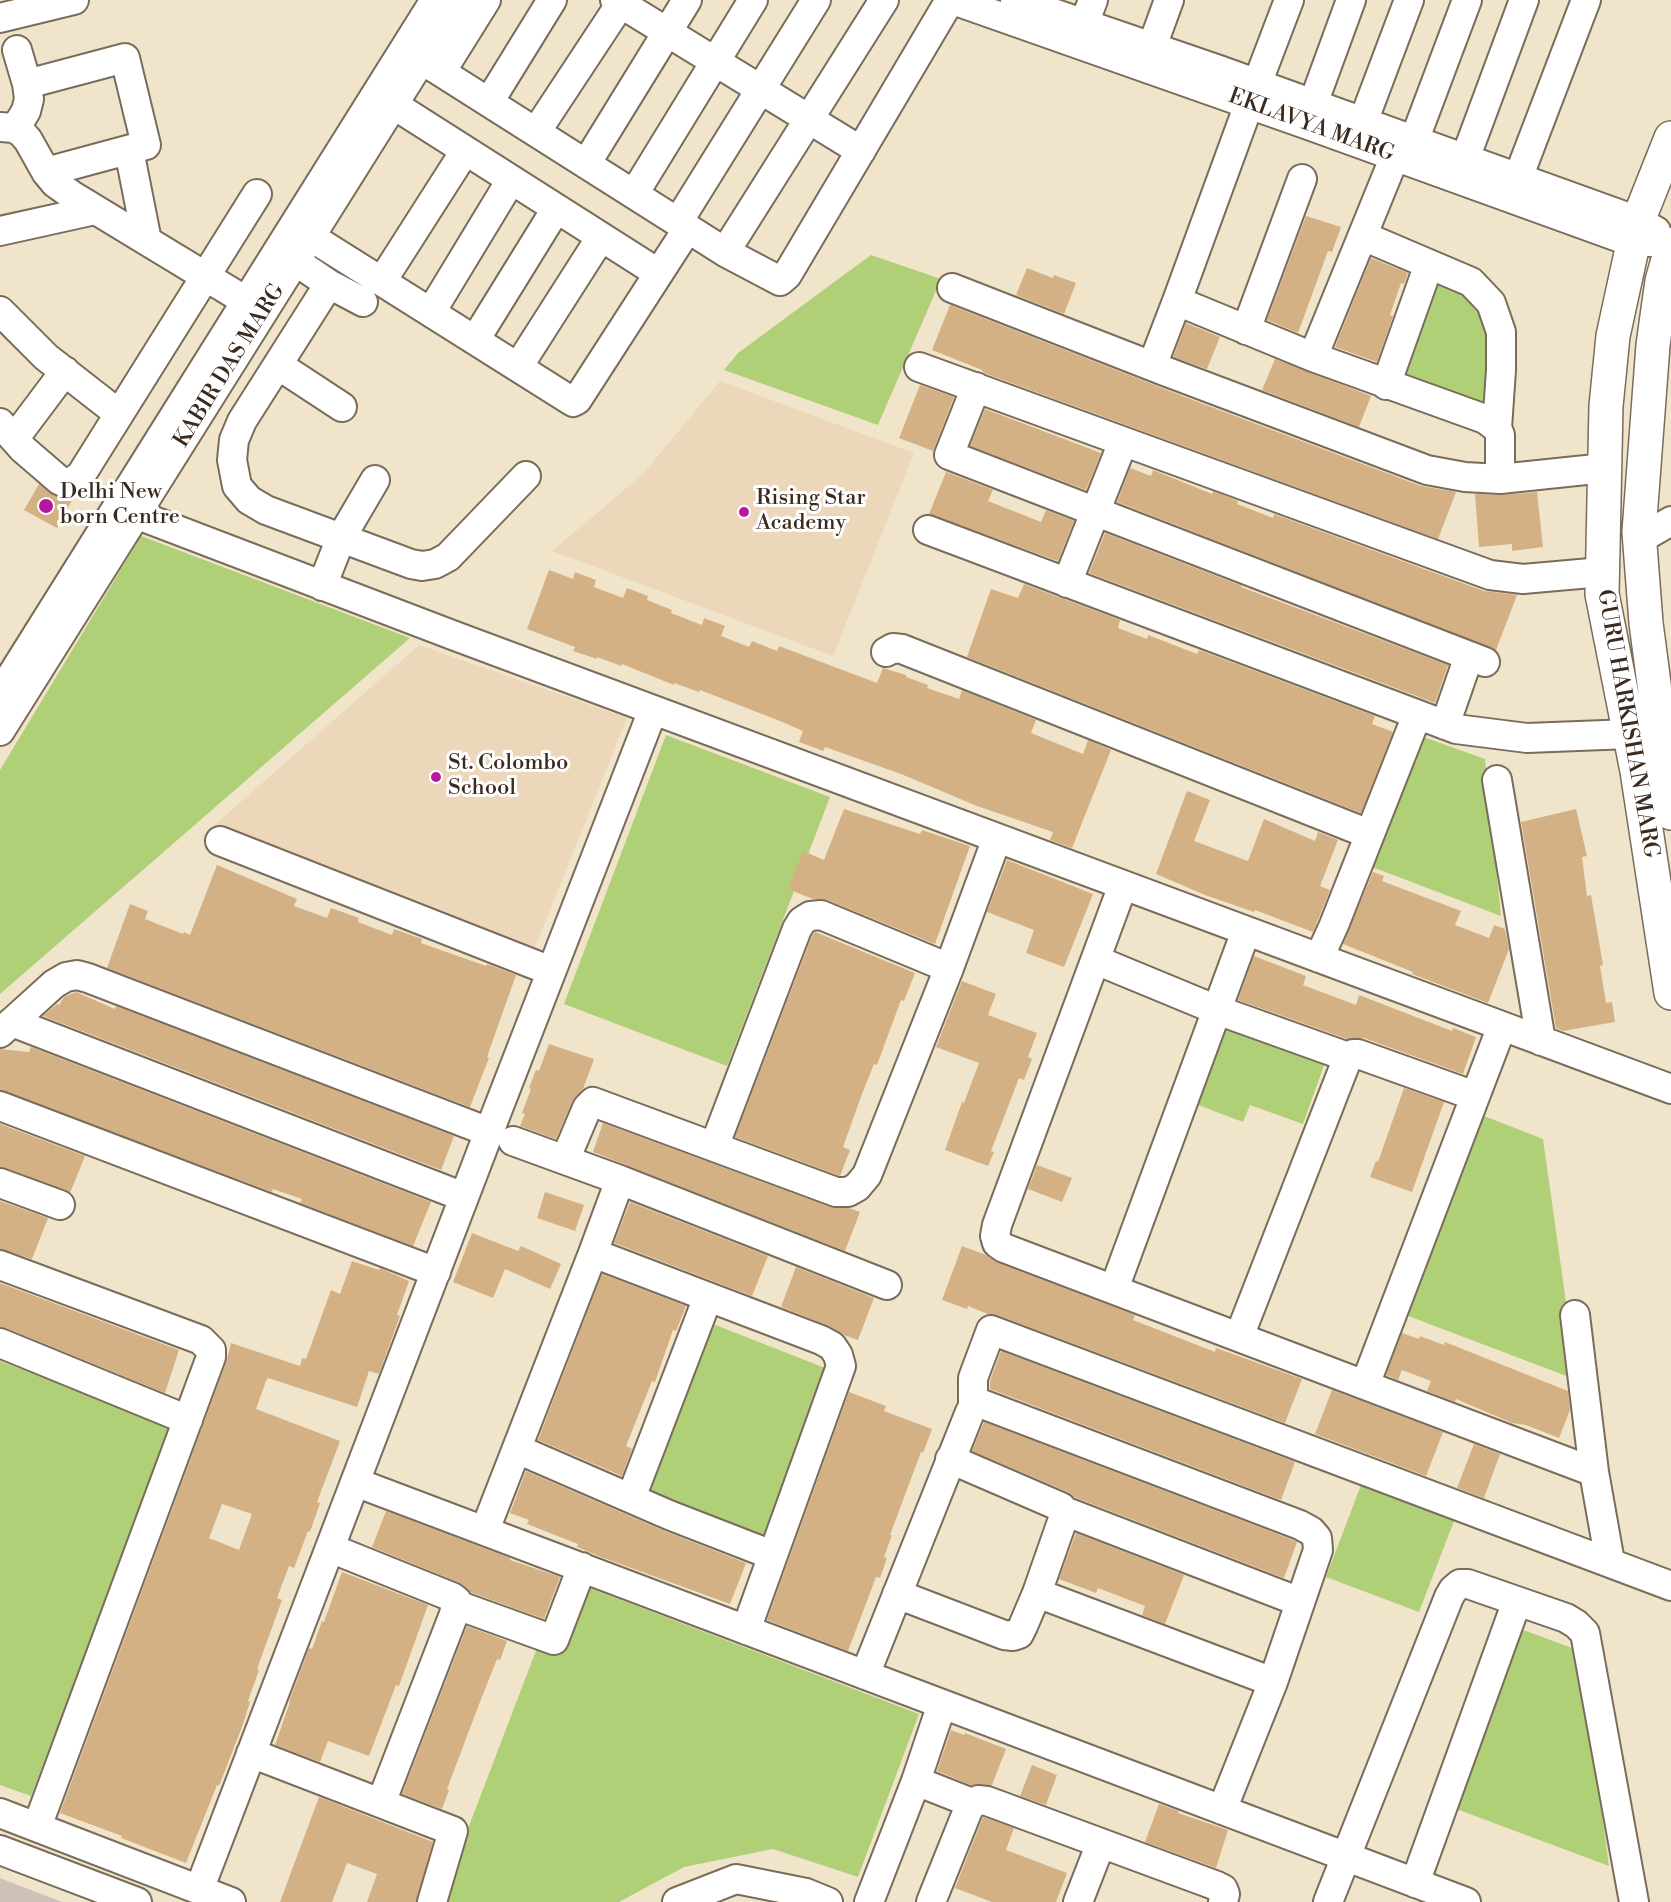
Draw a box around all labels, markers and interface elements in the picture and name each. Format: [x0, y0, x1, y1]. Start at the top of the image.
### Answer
street label: EKLAVYA MARG [1224, 84, 1398, 168]
street label: KABIR DAS MARG [169, 279, 291, 453]
place label: Delhi New born Centre [60, 480, 180, 532]
place label: Rising Star Academy [756, 486, 866, 538]
marker: Delhi New born Centre [37, 497, 55, 515]
marker: Rising Star Academy [737, 505, 751, 519]
street label: GURU HARKISHAN MARG [1590, 588, 1664, 860]
place label: St. Colombo School [448, 751, 568, 802]
marker: St. Colombo School [429, 770, 443, 784]

